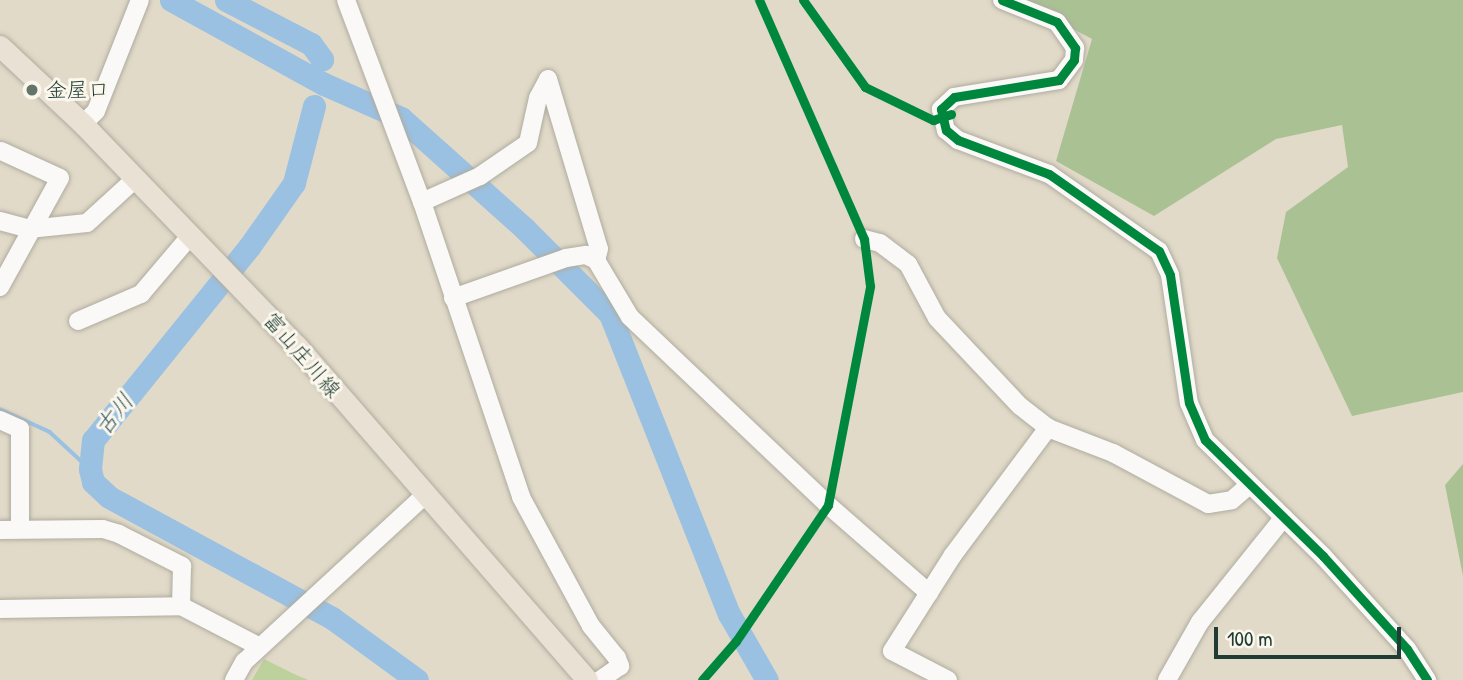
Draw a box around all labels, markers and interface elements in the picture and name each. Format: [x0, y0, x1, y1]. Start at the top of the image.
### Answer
place label: 金屋口 [46, 77, 109, 103]
marker: 金屋口 [24, 82, 40, 98]
street label: 富山庄川線 [258, 307, 346, 403]
water label: 古川 [89, 387, 139, 441]
scale bar [1218, 614, 1405, 658]
text: 100 m [1227, 624, 1273, 653]

